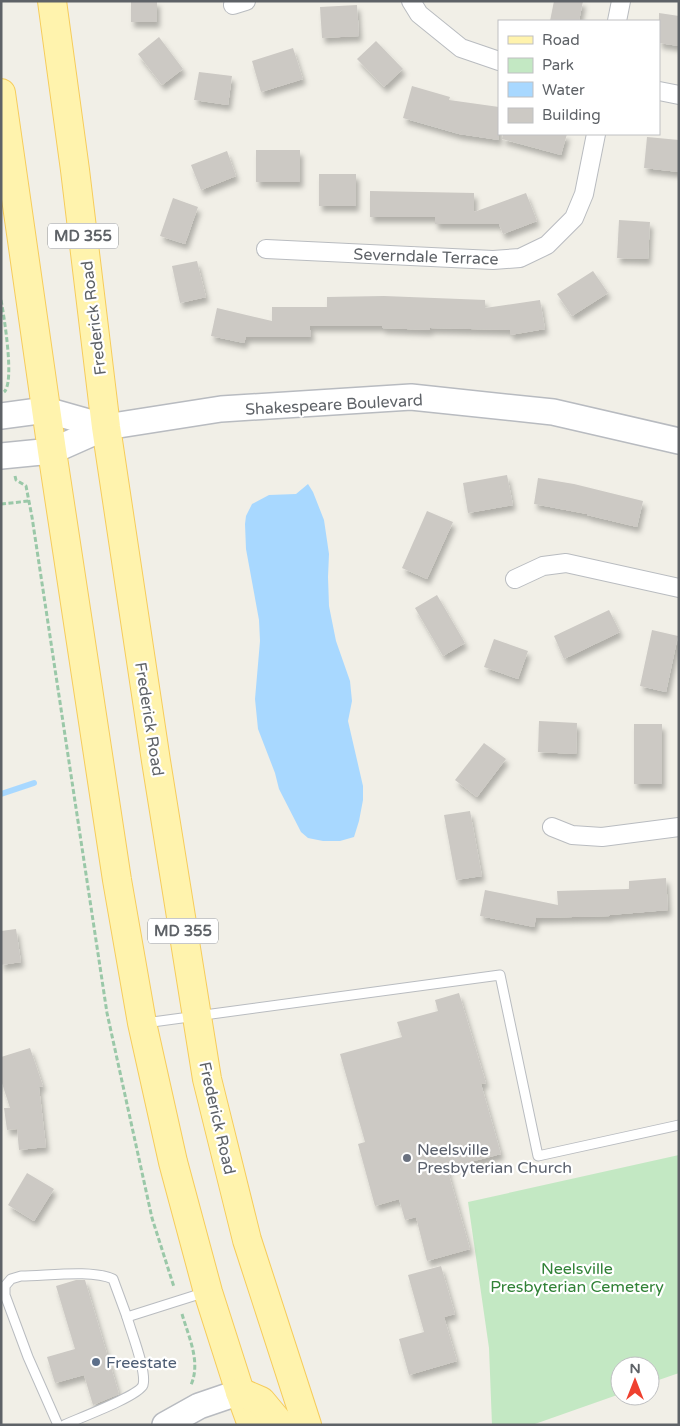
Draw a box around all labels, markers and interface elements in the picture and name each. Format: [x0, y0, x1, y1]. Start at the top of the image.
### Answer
legend [498, 20, 660, 135]
text: Road [542, 31, 580, 49]
text: Park [542, 56, 574, 74]
text: Water [542, 81, 585, 99]
text: Building [542, 106, 601, 124]
road number: MD 355 [48, 224, 118, 248]
street label: Severndale Terrace [353, 244, 499, 270]
street label: Frederick Road [77, 260, 111, 376]
street label: Shakespeare Boulevard [245, 390, 423, 420]
street label: Frederick Road [130, 661, 168, 778]
road number: MD 355 [148, 918, 218, 944]
street label: Frederick Road [194, 1060, 240, 1177]
place label: Neelsville Presbyterian Church [417, 1140, 572, 1178]
marker: Neelsville Presbyterian Church [401, 1152, 413, 1164]
park label: Neelsville Presbyterian Cemetery [490, 1259, 664, 1297]
place label: Freestate [106, 1353, 177, 1373]
marker: Freestate [90, 1356, 102, 1368]
north arrow [610, 1356, 660, 1406]
text: N [629, 1360, 641, 1377]

